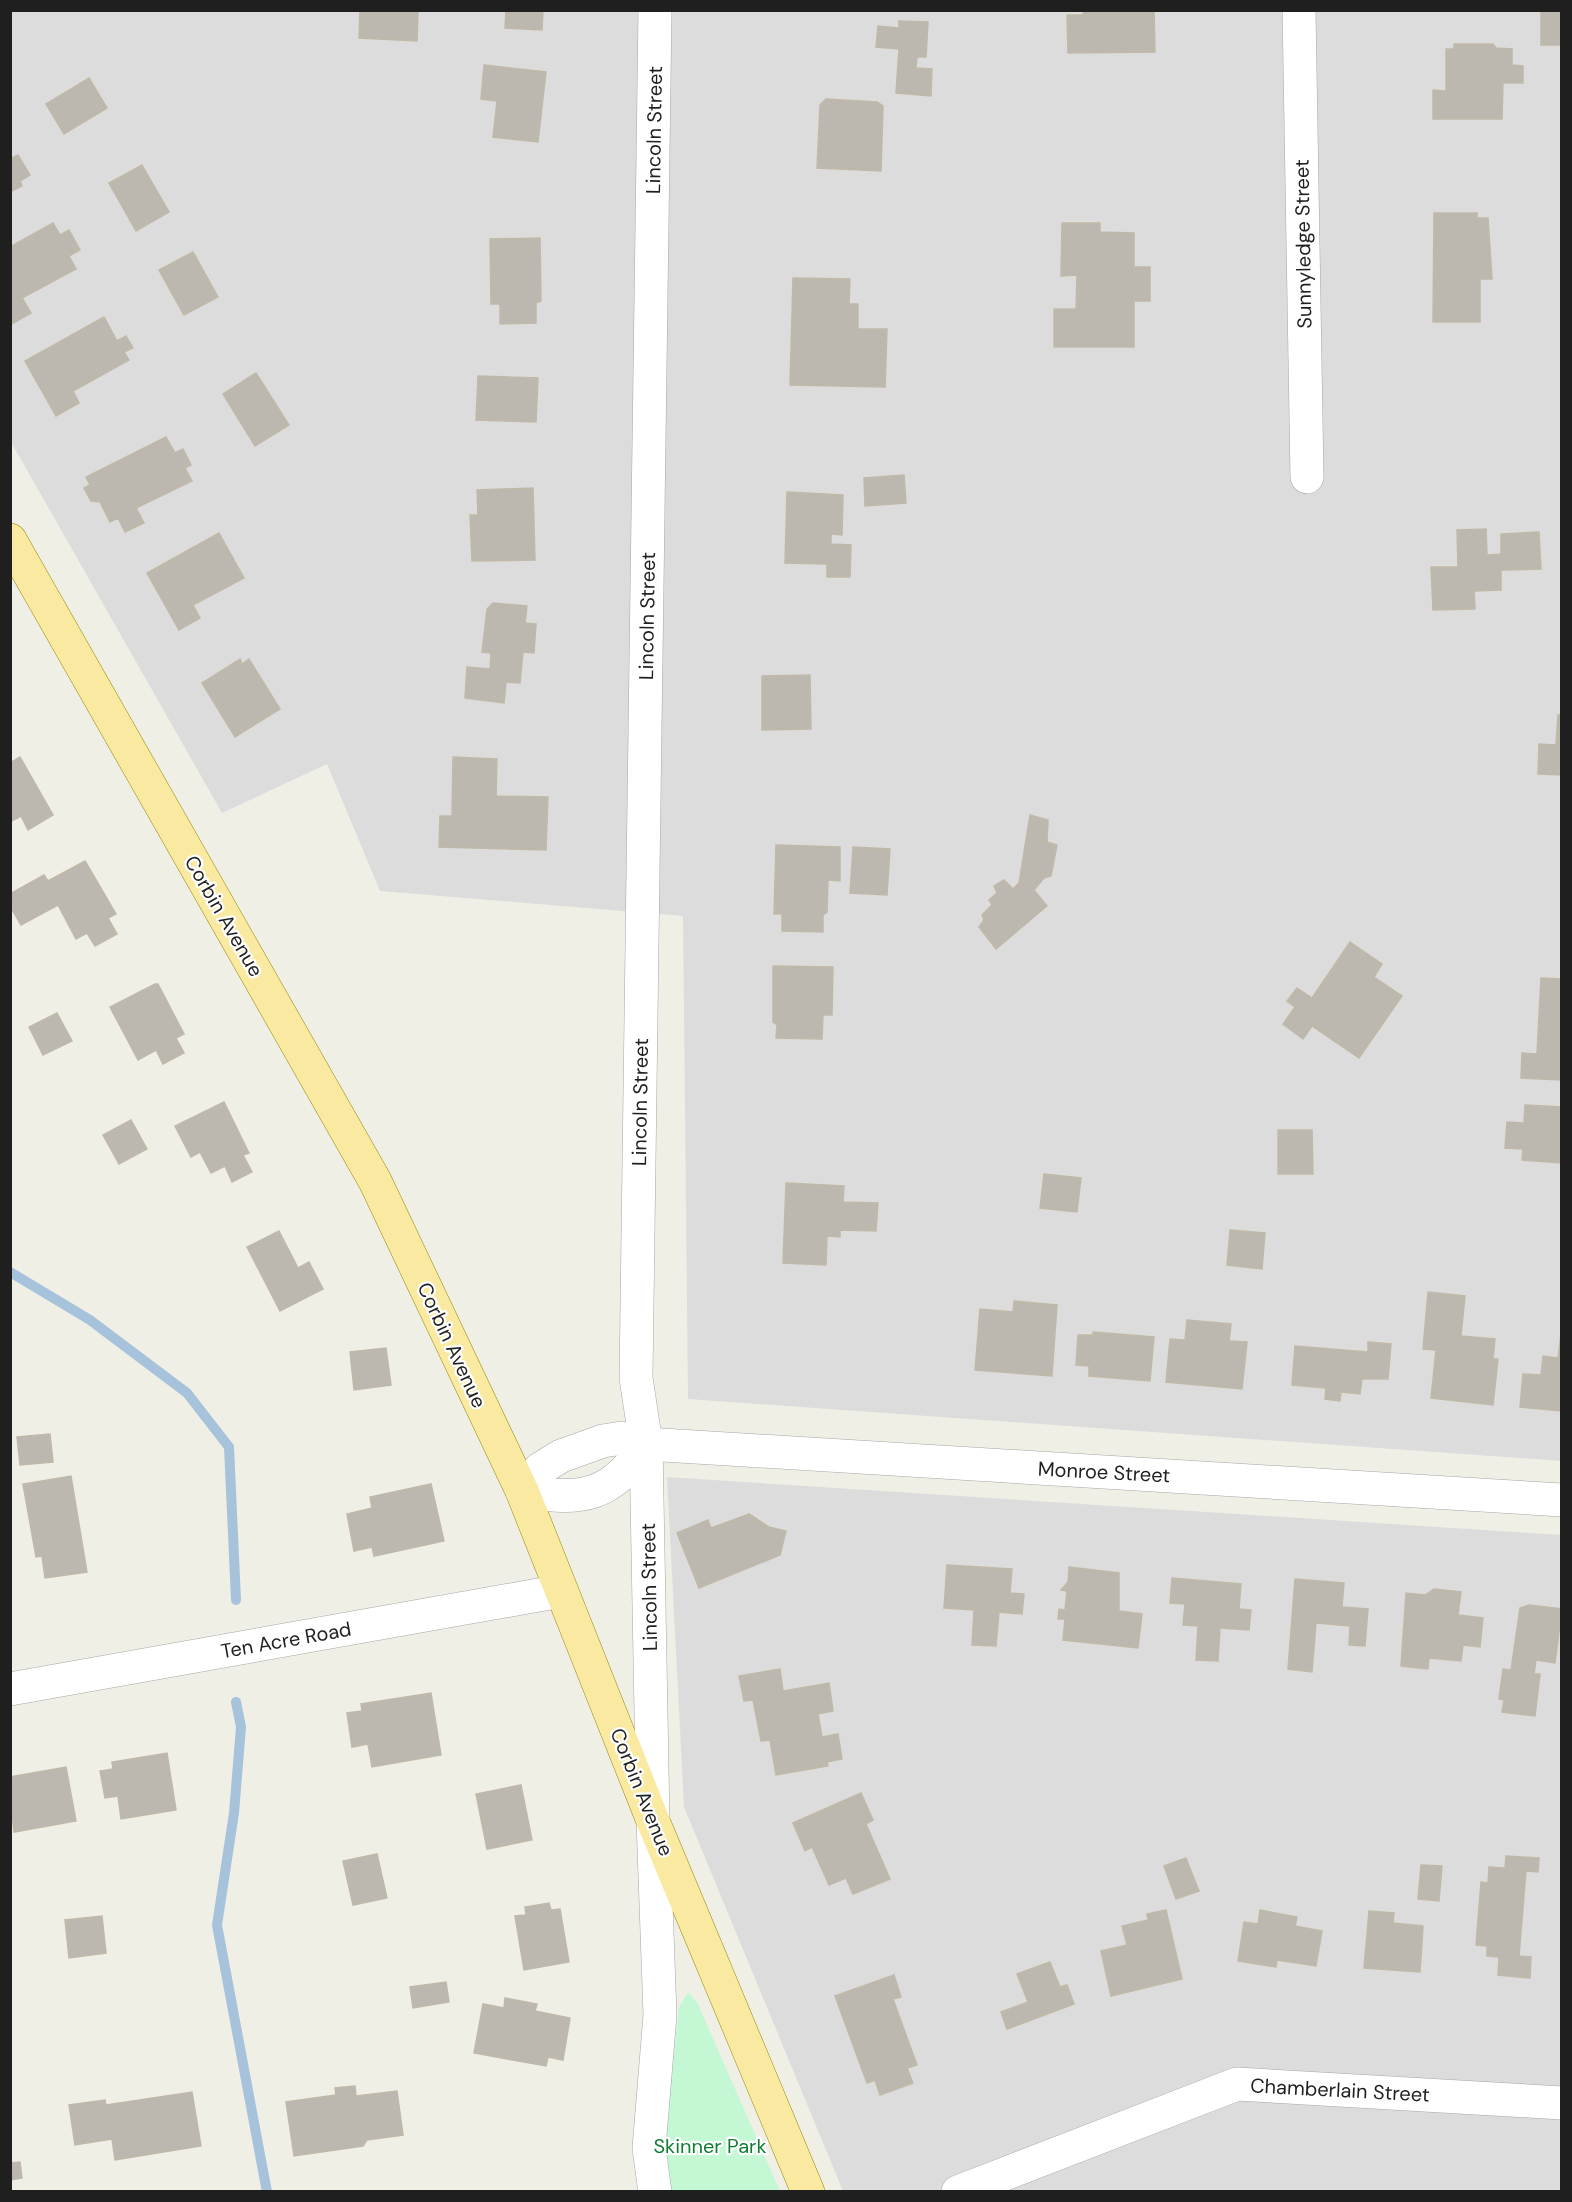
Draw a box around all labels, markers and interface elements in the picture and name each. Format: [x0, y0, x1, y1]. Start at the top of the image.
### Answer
street label: Lincoln Street [640, 66, 668, 194]
street label: Sunnyledge Street [1289, 159, 1317, 329]
street label: Lincoln Street [633, 552, 661, 680]
street label: Corbin Avenue [179, 851, 269, 981]
street label: Lincoln Street [626, 1038, 654, 1166]
street label: Corbin Avenue [412, 1278, 492, 1412]
street label: Monroe Street [1037, 1456, 1171, 1488]
street label: Lincoln Street [635, 1523, 663, 1651]
street label: Ten Acre Road [219, 1616, 353, 1664]
street label: Corbin Avenue [605, 1724, 679, 1860]
street label: Chamberlain Street [1250, 2072, 1430, 2108]
park label: Skinner Park [653, 2133, 767, 2159]

